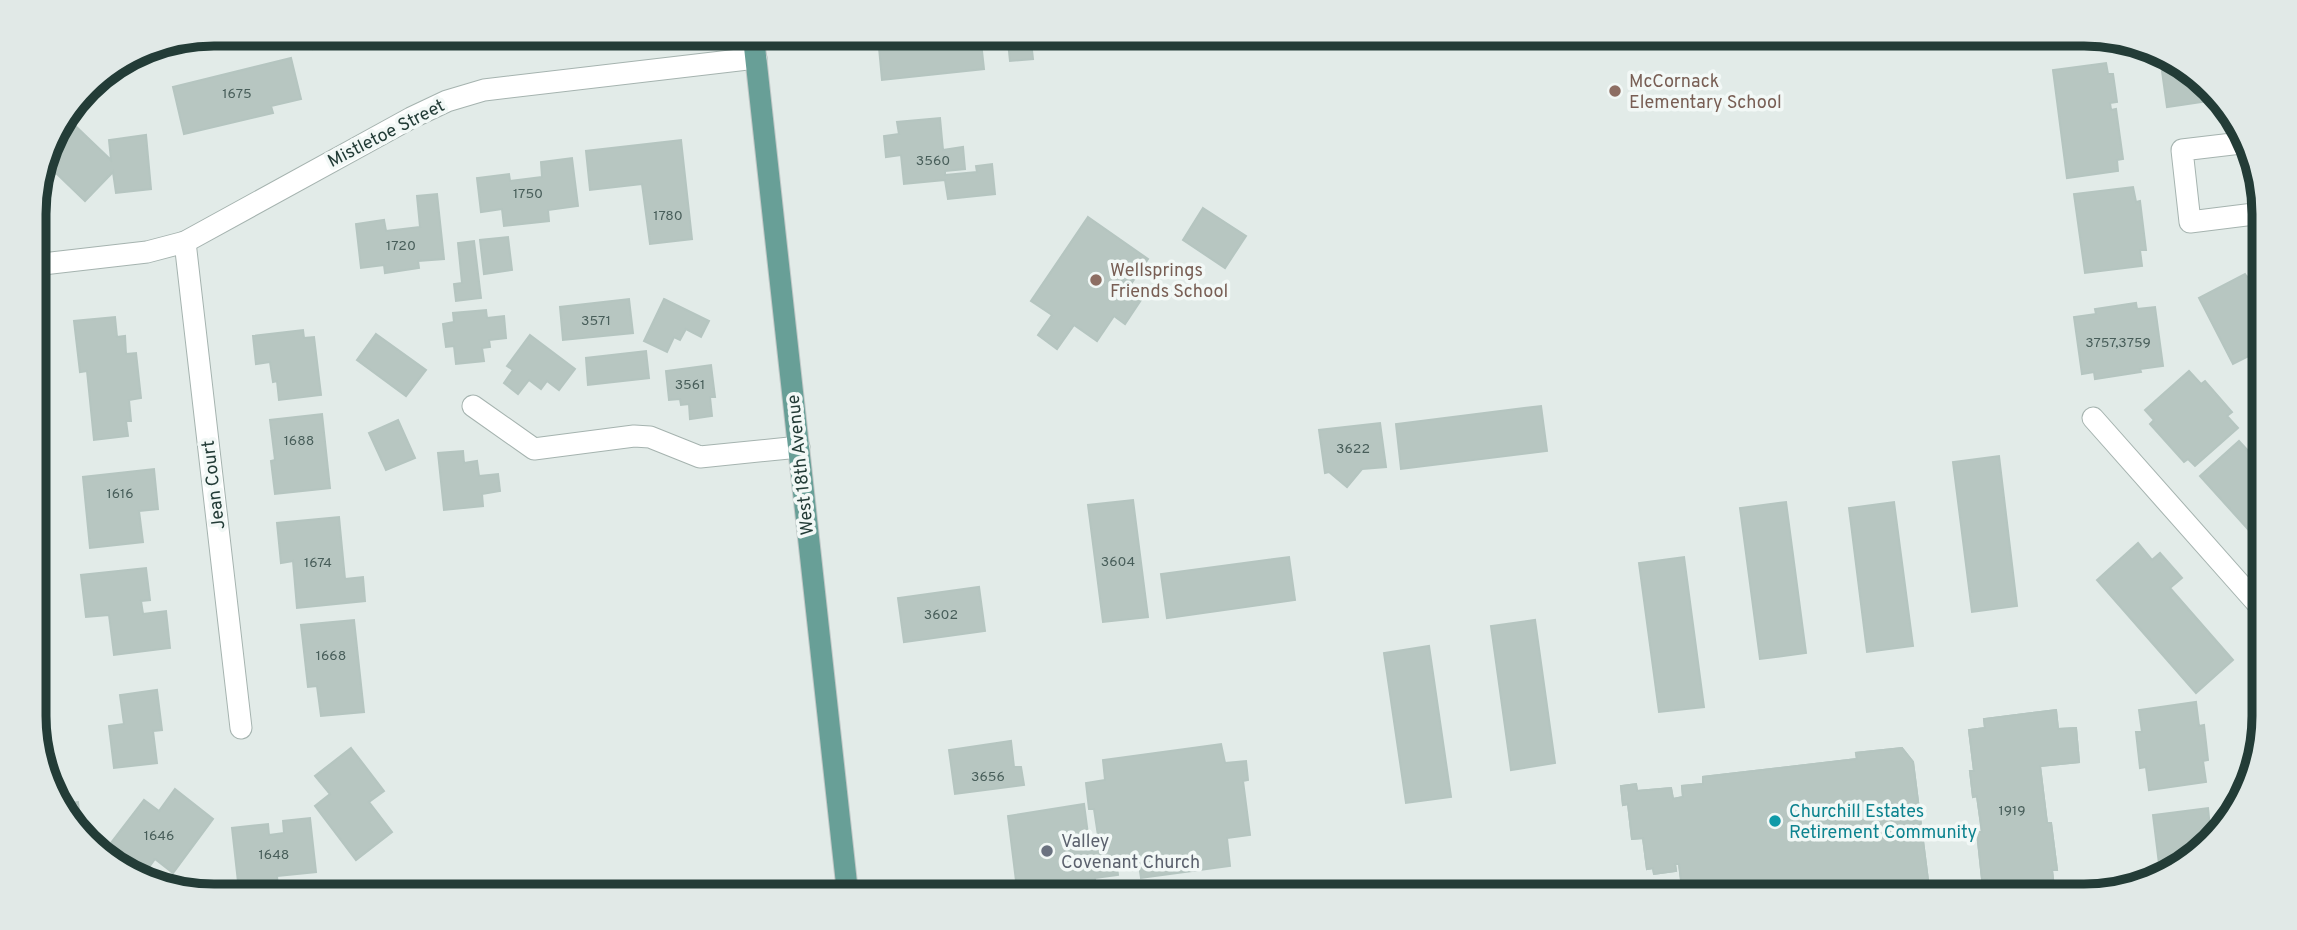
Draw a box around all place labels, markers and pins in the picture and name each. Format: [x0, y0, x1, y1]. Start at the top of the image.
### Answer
place label: McCornack Elementary School [1629, 71, 1782, 115]
marker: McCornack Elementary School [1607, 83, 1623, 99]
place label: Wellsprings Friends School [1110, 260, 1228, 304]
marker: Wellsprings Friends School [1088, 272, 1104, 288]
place label: Churchill Estates Retirement Community [1789, 801, 1977, 845]
marker: Churchill Estates Retirement Community [1767, 813, 1783, 829]
place label: Valley Covenant Church [1061, 831, 1200, 875]
marker: Valley Covenant Church [1039, 843, 1055, 859]

